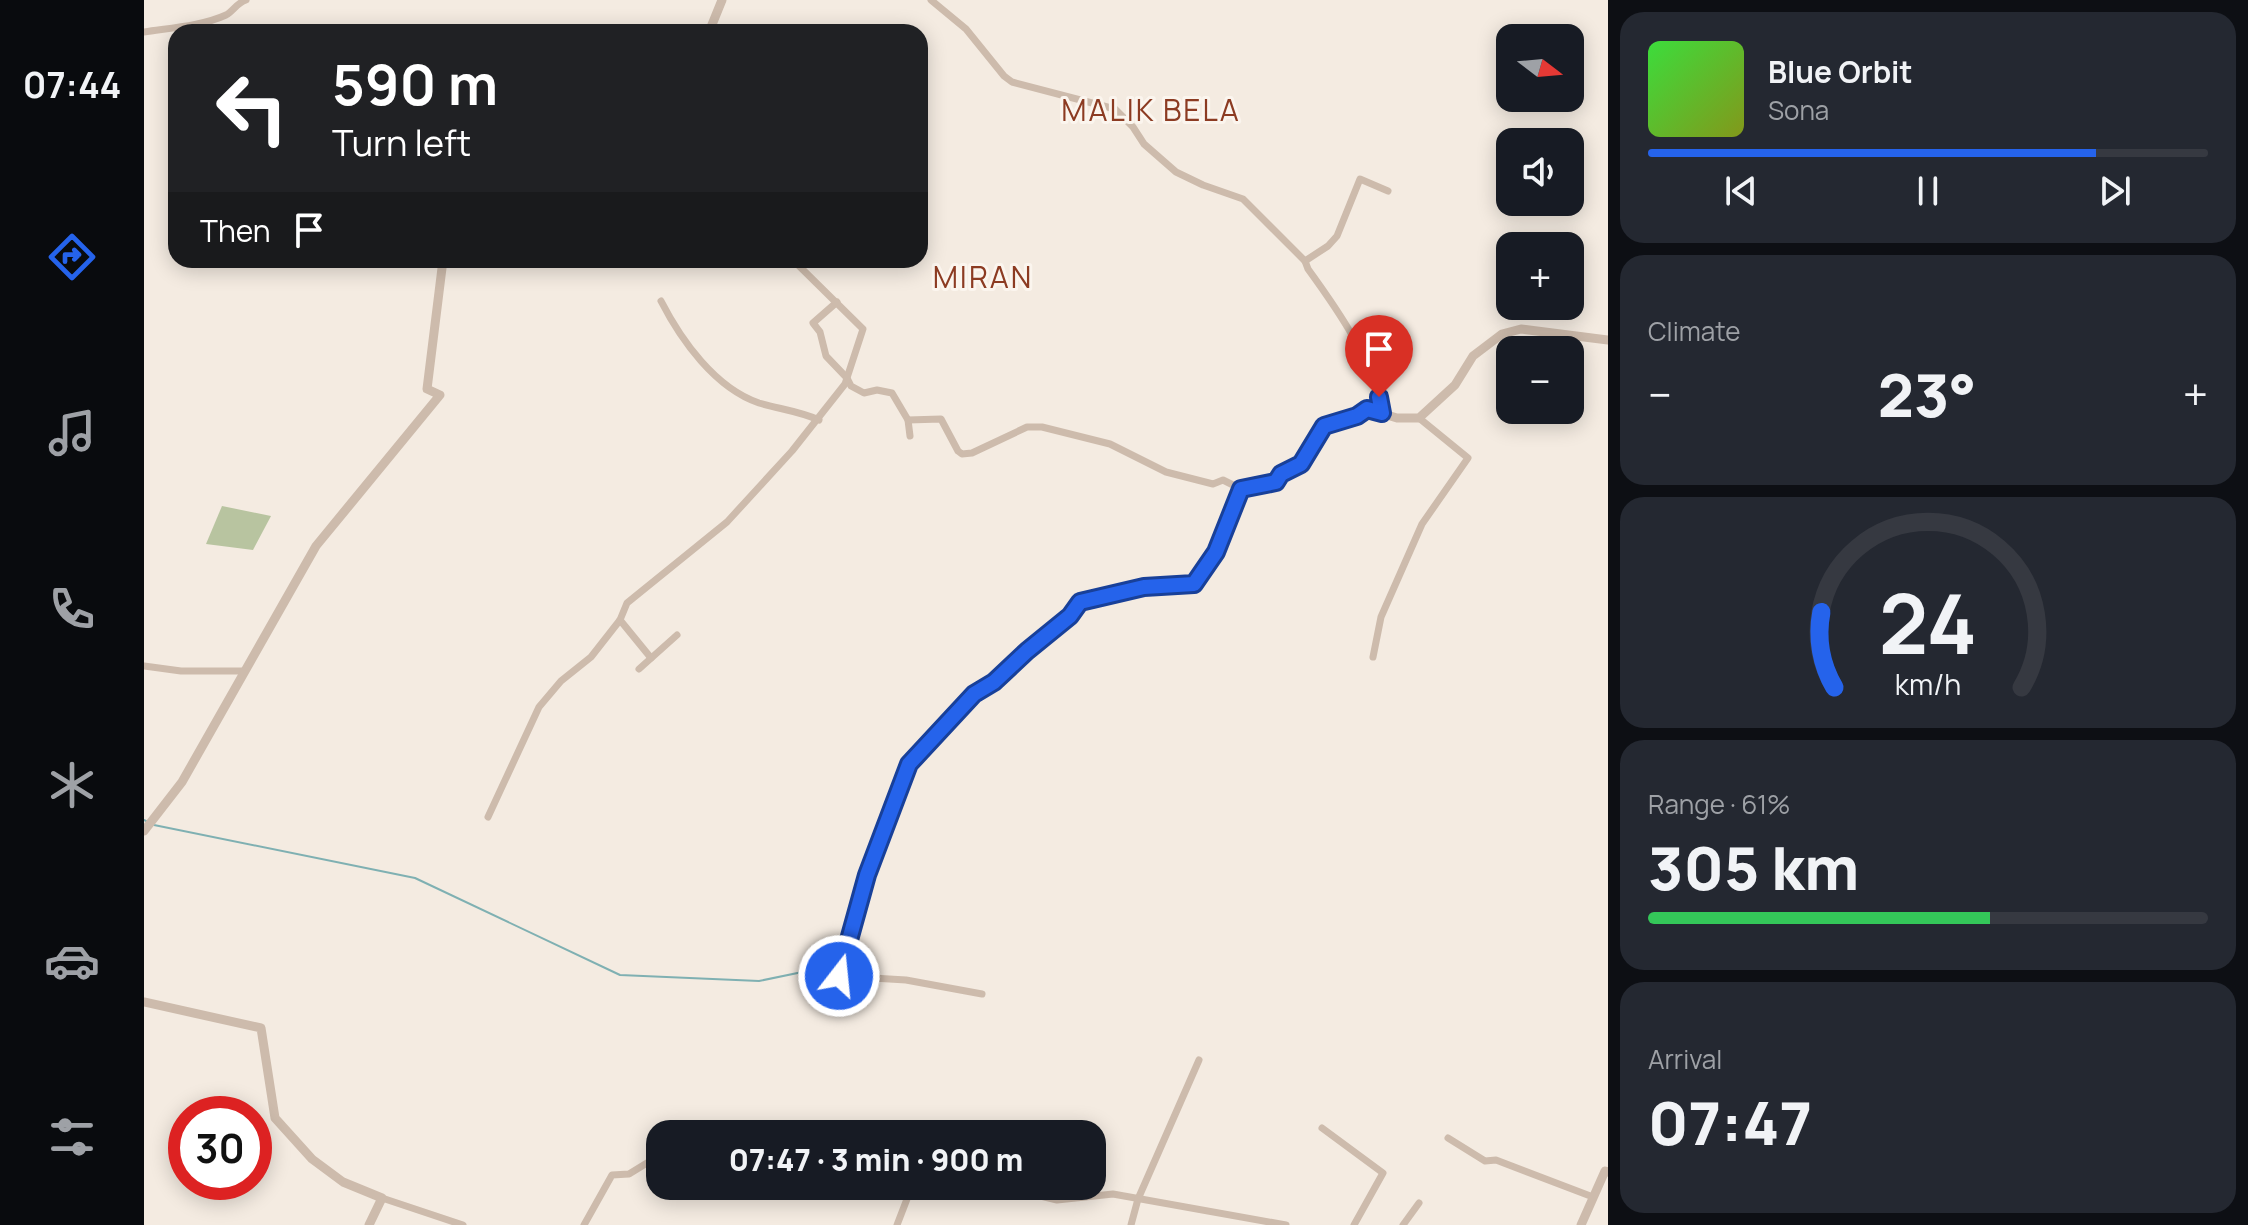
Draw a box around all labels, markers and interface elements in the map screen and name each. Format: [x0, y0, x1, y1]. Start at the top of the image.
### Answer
north arrow [1496, 24, 1584, 112]
map controls [1496, 24, 1584, 424]
text: 590 m [332, 45, 498, 122]
text: Blue Orbit [1768, 51, 1913, 92]
icon: left [200, 56, 304, 160]
text: 07:44 [23, 60, 121, 109]
district label: MALIK BELA [1061, 89, 1241, 130]
text: Sona [1768, 92, 1829, 128]
text: Turn left [332, 118, 471, 167]
button: sound [1496, 128, 1584, 216]
icon: previous [1719, 169, 1763, 213]
icon: pause [1906, 169, 1950, 213]
icon: next [2093, 169, 2137, 213]
icon: arrive [287, 208, 331, 252]
text: Then [200, 210, 271, 251]
icon: directions [44, 229, 100, 285]
button: + [1496, 232, 1584, 320]
district label: MIRAN [933, 256, 1033, 297]
text: Climate [1648, 313, 1740, 349]
pin [1345, 315, 1413, 397]
icon: arrive [1357, 327, 1401, 371]
button: − [1496, 336, 1584, 424]
text: 23° [1878, 353, 1977, 435]
text: − [1648, 364, 1672, 424]
text: + [2183, 364, 2208, 424]
icon: music [44, 405, 100, 461]
text: 24 [1879, 565, 1977, 679]
icon: phone [44, 581, 100, 637]
text: km/h [1895, 666, 1961, 705]
icon: climate [44, 757, 100, 813]
text: Range · 61% [1648, 786, 1790, 822]
text: 305 km [1648, 826, 1859, 908]
icon: car [44, 933, 100, 989]
position arrow [797, 934, 881, 1018]
text: Arrival [1648, 1041, 1722, 1077]
text: 07:47 [1648, 1081, 1812, 1163]
speed limit sign: 30 [168, 1096, 272, 1200]
icon: filters [44, 1109, 100, 1165]
text: 07:47 · 3 min · 900 m [729, 1139, 1023, 1180]

